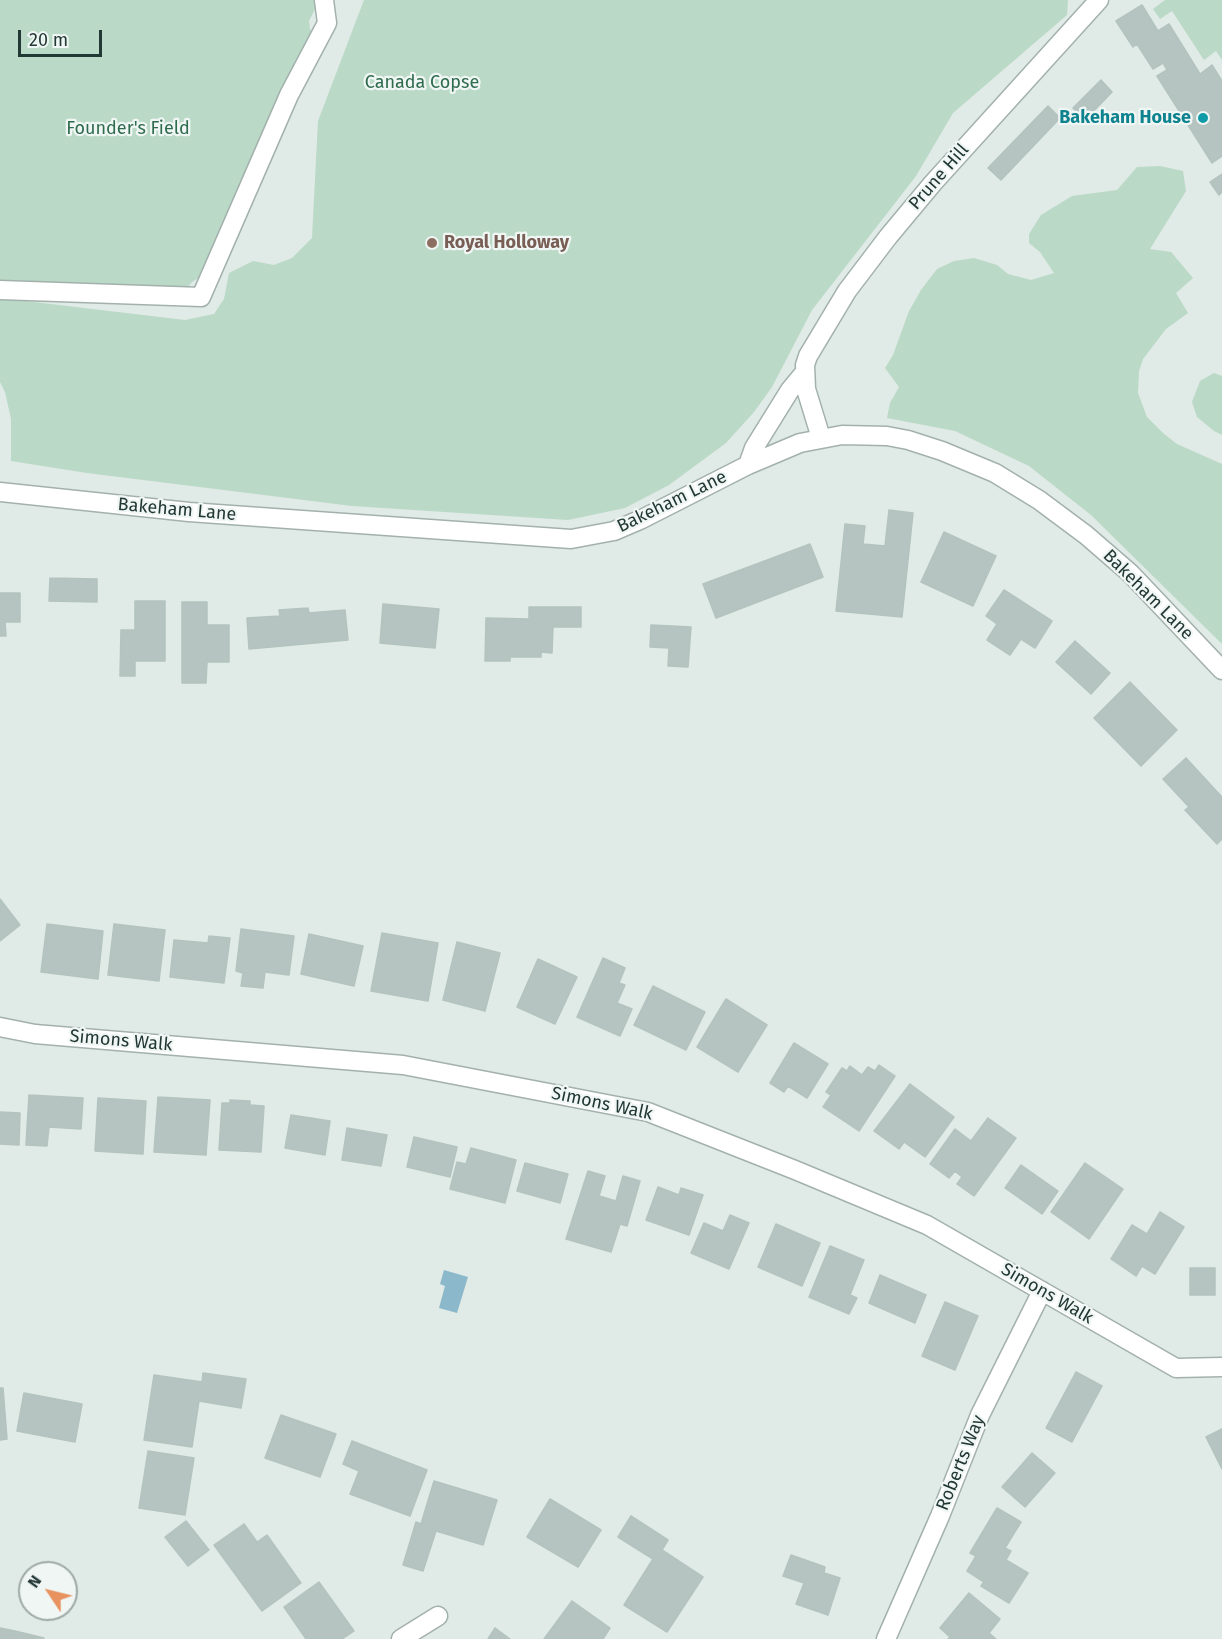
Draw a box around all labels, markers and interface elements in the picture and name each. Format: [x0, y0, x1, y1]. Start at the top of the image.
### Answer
scale bar [21, 18, 105, 56]
text: 20 m [29, 29, 68, 51]
park label: Canada Copse [365, 72, 479, 94]
place label: Bakeham House [1059, 107, 1191, 129]
marker: Bakeham House [1196, 111, 1210, 125]
park label: Founder's Field [66, 118, 190, 140]
street label: Prune Hill [904, 140, 974, 214]
place label: Royal Holloway [444, 232, 569, 254]
marker: Royal Holloway [425, 236, 439, 250]
street label: Bakeham Lane [614, 466, 730, 538]
street label: Bakeham Lane [117, 494, 237, 526]
street label: Bakeham Lane [1098, 545, 1198, 645]
street label: Simons Walk [69, 1026, 173, 1056]
street label: Simons Walk [549, 1083, 655, 1125]
street label: Simons Walk [997, 1259, 1097, 1329]
street label: Roberts Way [932, 1412, 990, 1514]
north arrow [18, 1561, 78, 1621]
text: N [24, 1572, 45, 1591]

